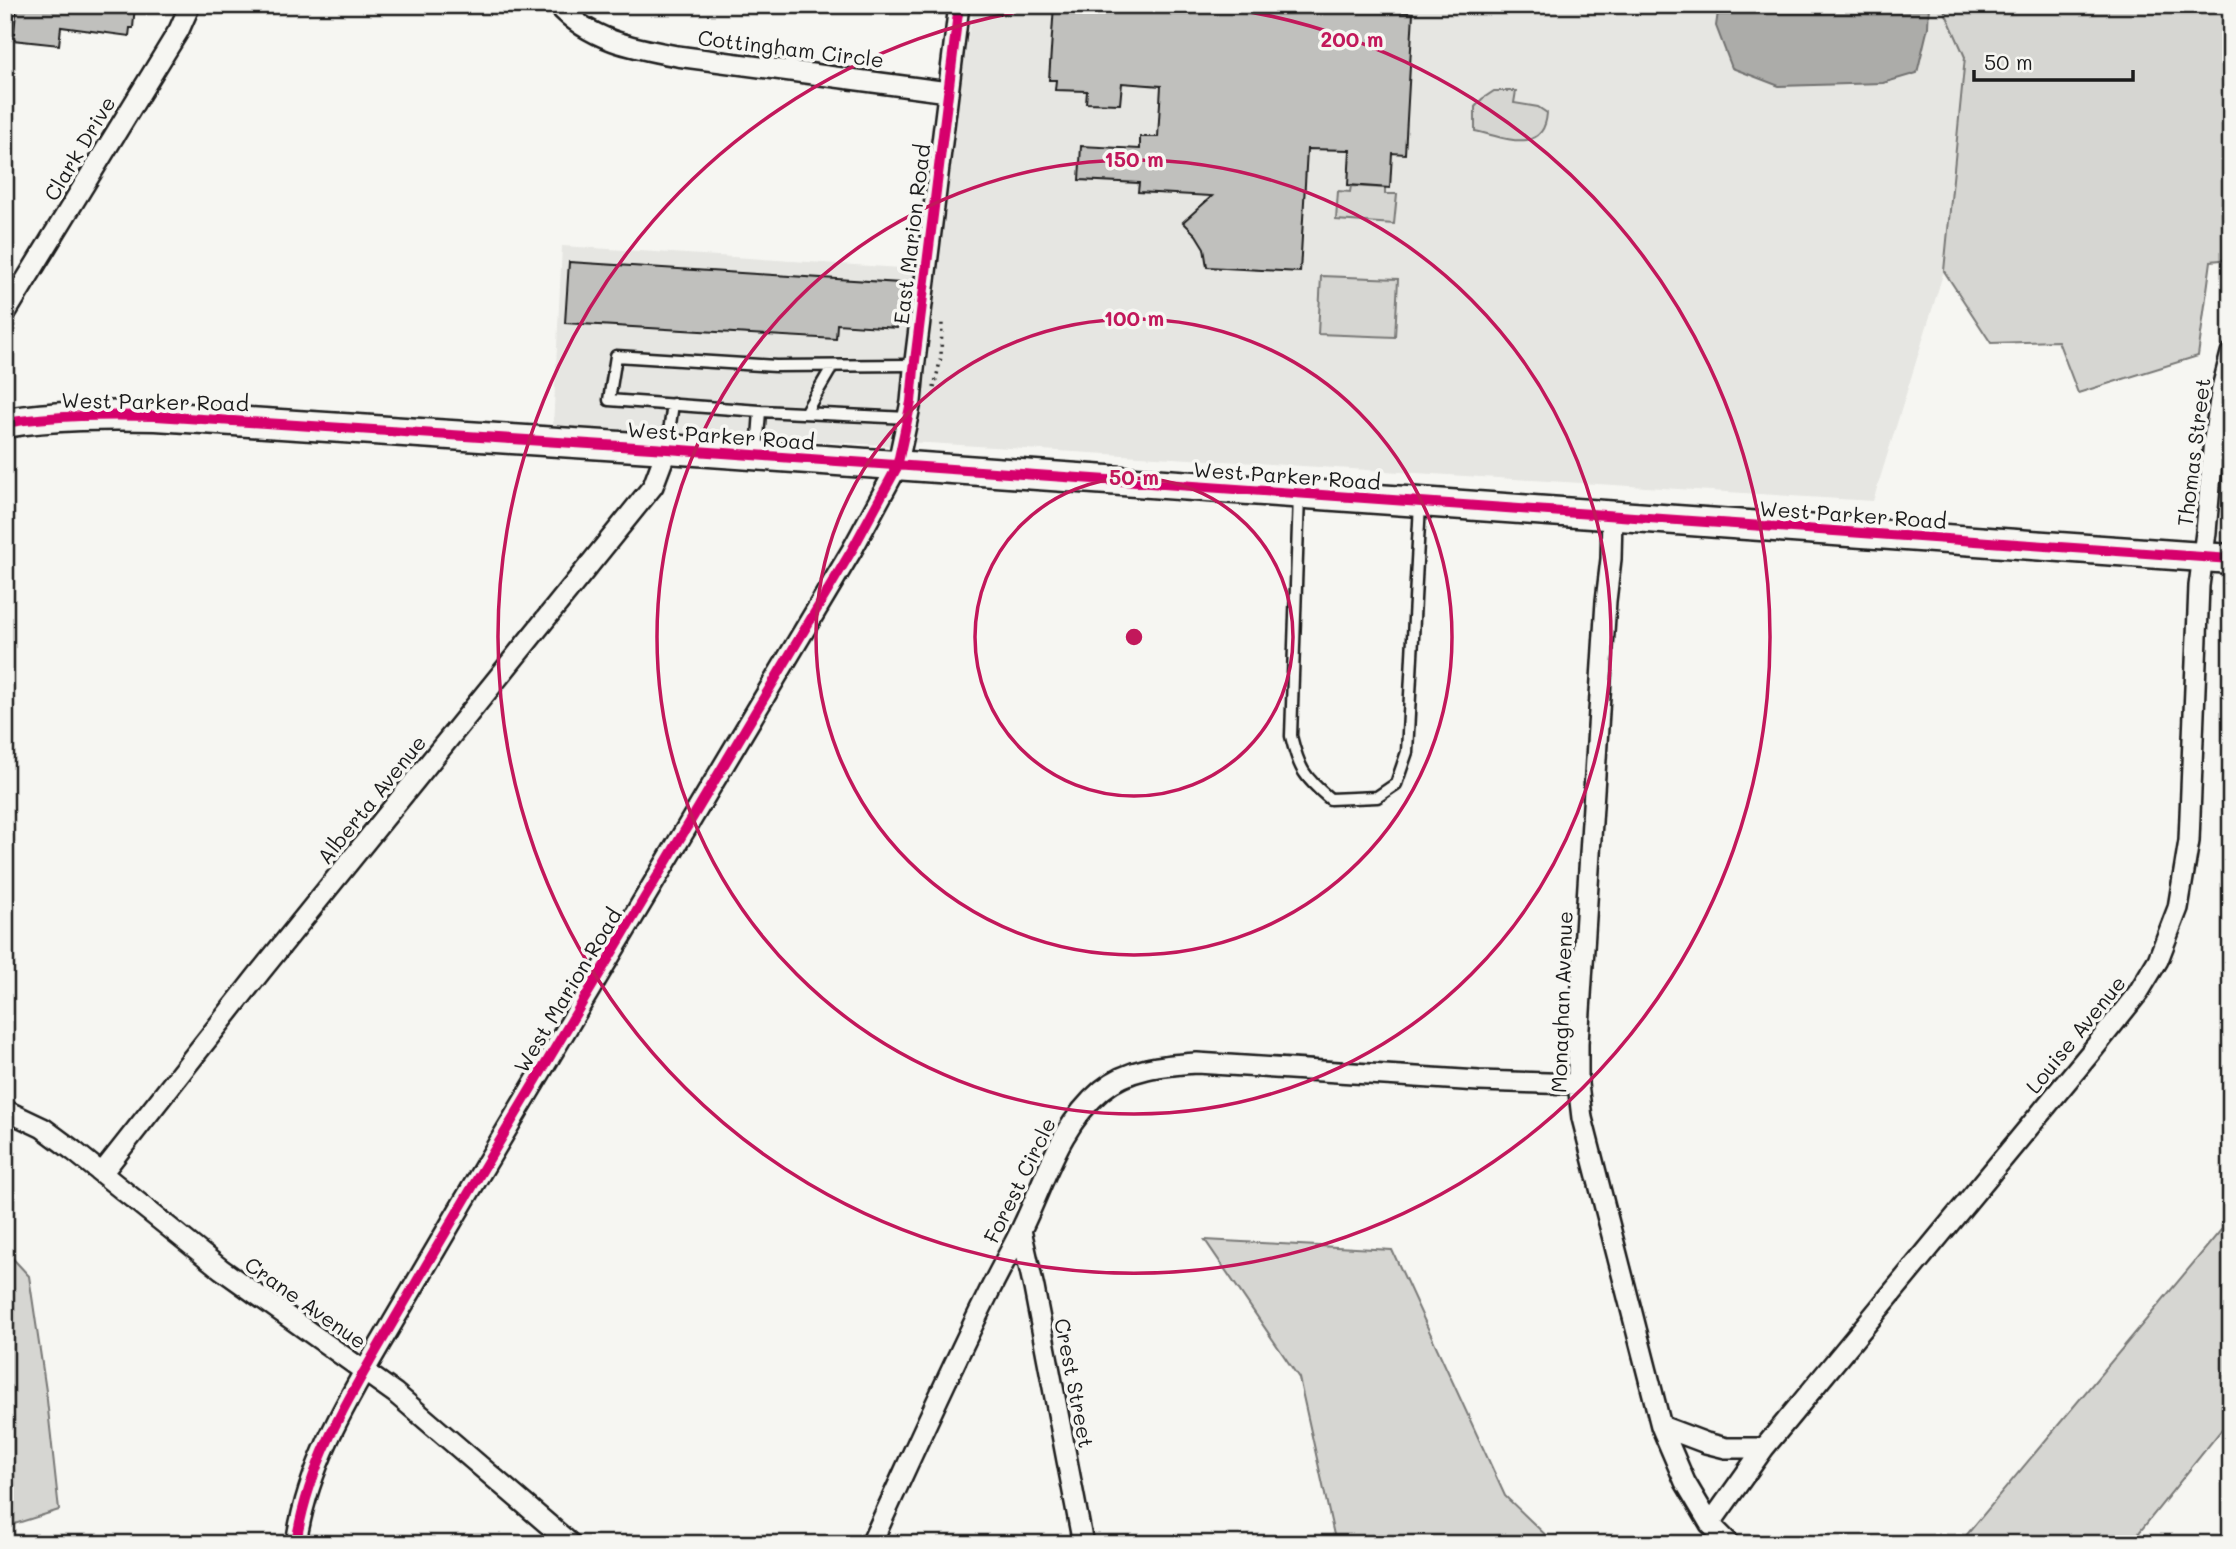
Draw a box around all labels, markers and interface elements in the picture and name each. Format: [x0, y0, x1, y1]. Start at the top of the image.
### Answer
street label: Cottingham Circle [696, 23, 886, 73]
text: 200 m [1321, 25, 1383, 52]
scale bar [1974, 38, 2133, 82]
text: 50 m [1984, 48, 2033, 75]
street label: Clark Drive [37, 91, 121, 205]
street label: East Marion Road [887, 142, 935, 326]
text: 150 m [1104, 145, 1164, 172]
text: 100 m [1104, 304, 1164, 331]
street label: Thomas Street [2170, 376, 2216, 528]
street label: West Parker Road [61, 386, 249, 416]
street label: West Parker Road [626, 415, 816, 455]
street label: West Parker Road [1192, 455, 1382, 495]
text: 50 m [1109, 463, 1159, 490]
street label: West Parker Road [1758, 494, 1948, 534]
centre of rings [1122, 625, 1146, 649]
street label: Alberta Avenue [311, 729, 431, 869]
street label: West Marion Road [507, 903, 627, 1077]
street label: Monaghan Avenue [1544, 911, 1578, 1093]
street label: Louise Avenue [2019, 970, 2131, 1098]
street label: Forest Circle [977, 1113, 1061, 1247]
street label: Crane Avenue [240, 1250, 372, 1354]
street label: Crest Street [1049, 1316, 1101, 1450]

